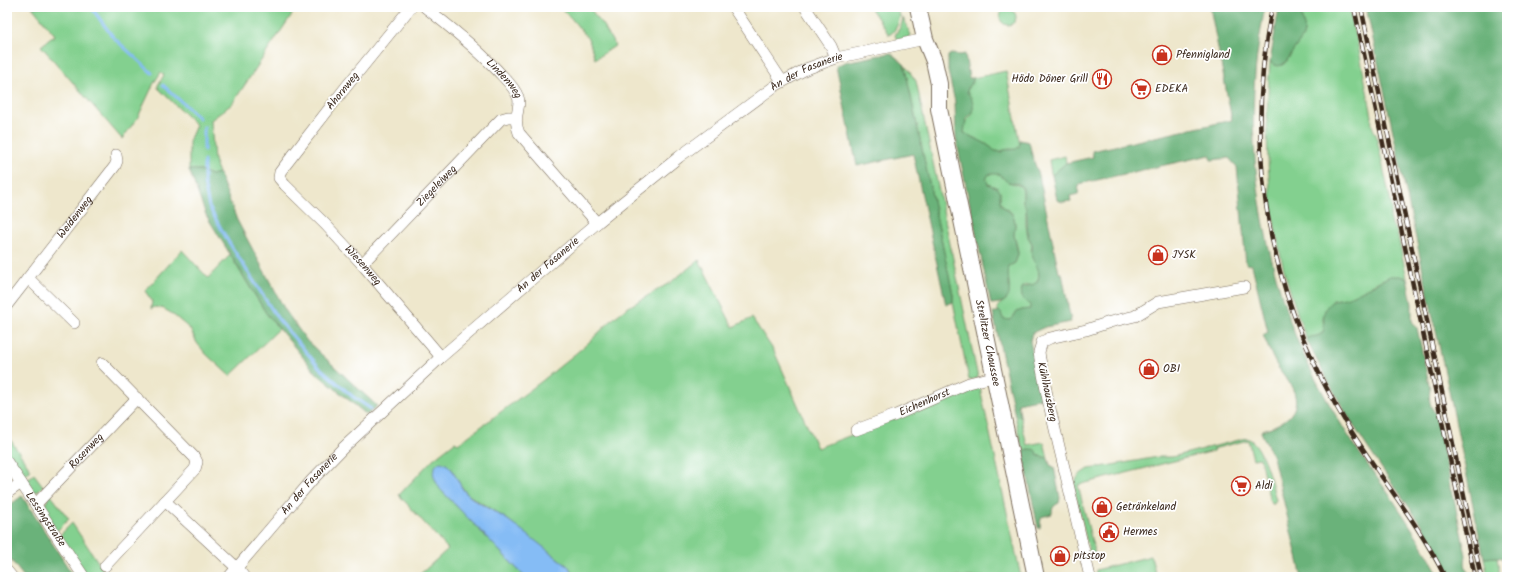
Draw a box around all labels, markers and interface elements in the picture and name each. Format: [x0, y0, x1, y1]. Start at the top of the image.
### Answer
shop icon: Pfennigland [1151, 44, 1173, 66]
place label: Pfennigland [1176, 46, 1230, 64]
street label: An der Fasanerie [766, 48, 844, 96]
street label: Lindenweg [482, 54, 527, 101]
street label: Ahornweg [322, 68, 364, 114]
restaurant icon: Hödo Döner Grill [1091, 68, 1113, 90]
place label: Hödo Döner Grill [1011, 70, 1088, 88]
supermarket icon: EDEKA [1130, 78, 1152, 100]
place label: EDEKA [1155, 80, 1188, 98]
street label: Ziegeleiweg [412, 161, 461, 211]
street label: Weidenweg [53, 192, 98, 243]
street label: An der Fasanerie [512, 233, 584, 298]
street label: Wiesenweg [340, 241, 386, 290]
shop icon: JYSK [1147, 244, 1169, 266]
place label: JYSK [1172, 246, 1196, 264]
street label: Strelitzer Chaussee [970, 298, 1005, 388]
shop icon: OBI [1138, 358, 1160, 380]
street label: Kühlhausberg [1032, 360, 1062, 424]
place label: OBI [1163, 360, 1180, 378]
street label: Eichenhorst [896, 383, 954, 422]
street label: Rosenweg [64, 429, 108, 473]
street label: An der Fasanerie [277, 449, 343, 519]
supermarket icon: Aldi [1230, 475, 1252, 497]
place label: Aldi [1255, 477, 1273, 495]
street label: Lessingstraße [20, 488, 70, 551]
shop icon: Getränkeland [1091, 496, 1113, 518]
place label: Getränkeland [1116, 498, 1176, 516]
public building icon: Hermes [1098, 521, 1120, 543]
place label: Hermes [1123, 523, 1158, 541]
shop icon: pitstop [1049, 545, 1071, 567]
place label: pitstop [1073, 547, 1106, 565]

